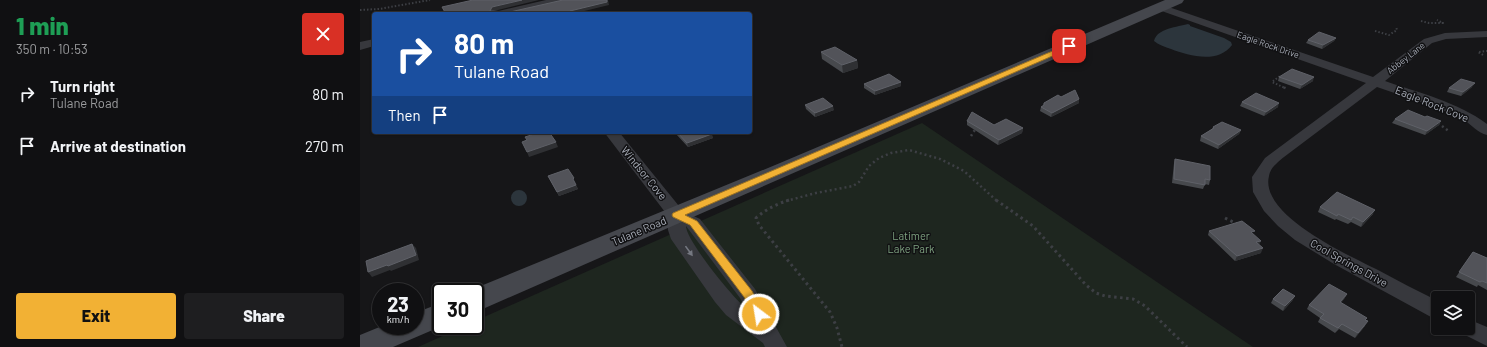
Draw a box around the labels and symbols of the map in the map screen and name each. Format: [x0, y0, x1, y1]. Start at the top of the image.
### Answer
pin [1052, 29, 1086, 63]
street label: Eagle Rock Drive [1236, 29, 1301, 60]
street label: Abbey Lane [1385, 39, 1427, 76]
street label: Eagle Rock Cove [1393, 83, 1471, 124]
street label: Windsor Cove [619, 143, 670, 202]
street label: Tulane Road [610, 213, 668, 248]
park label: Latimer Lake Park [888, 229, 935, 255]
street label: Cool Springs Drive [1308, 236, 1390, 289]
one-way arrow [685, 245, 693, 256]
speed limit sign: 30 [432, 283, 484, 335]
position arrow [738, 293, 780, 335]

